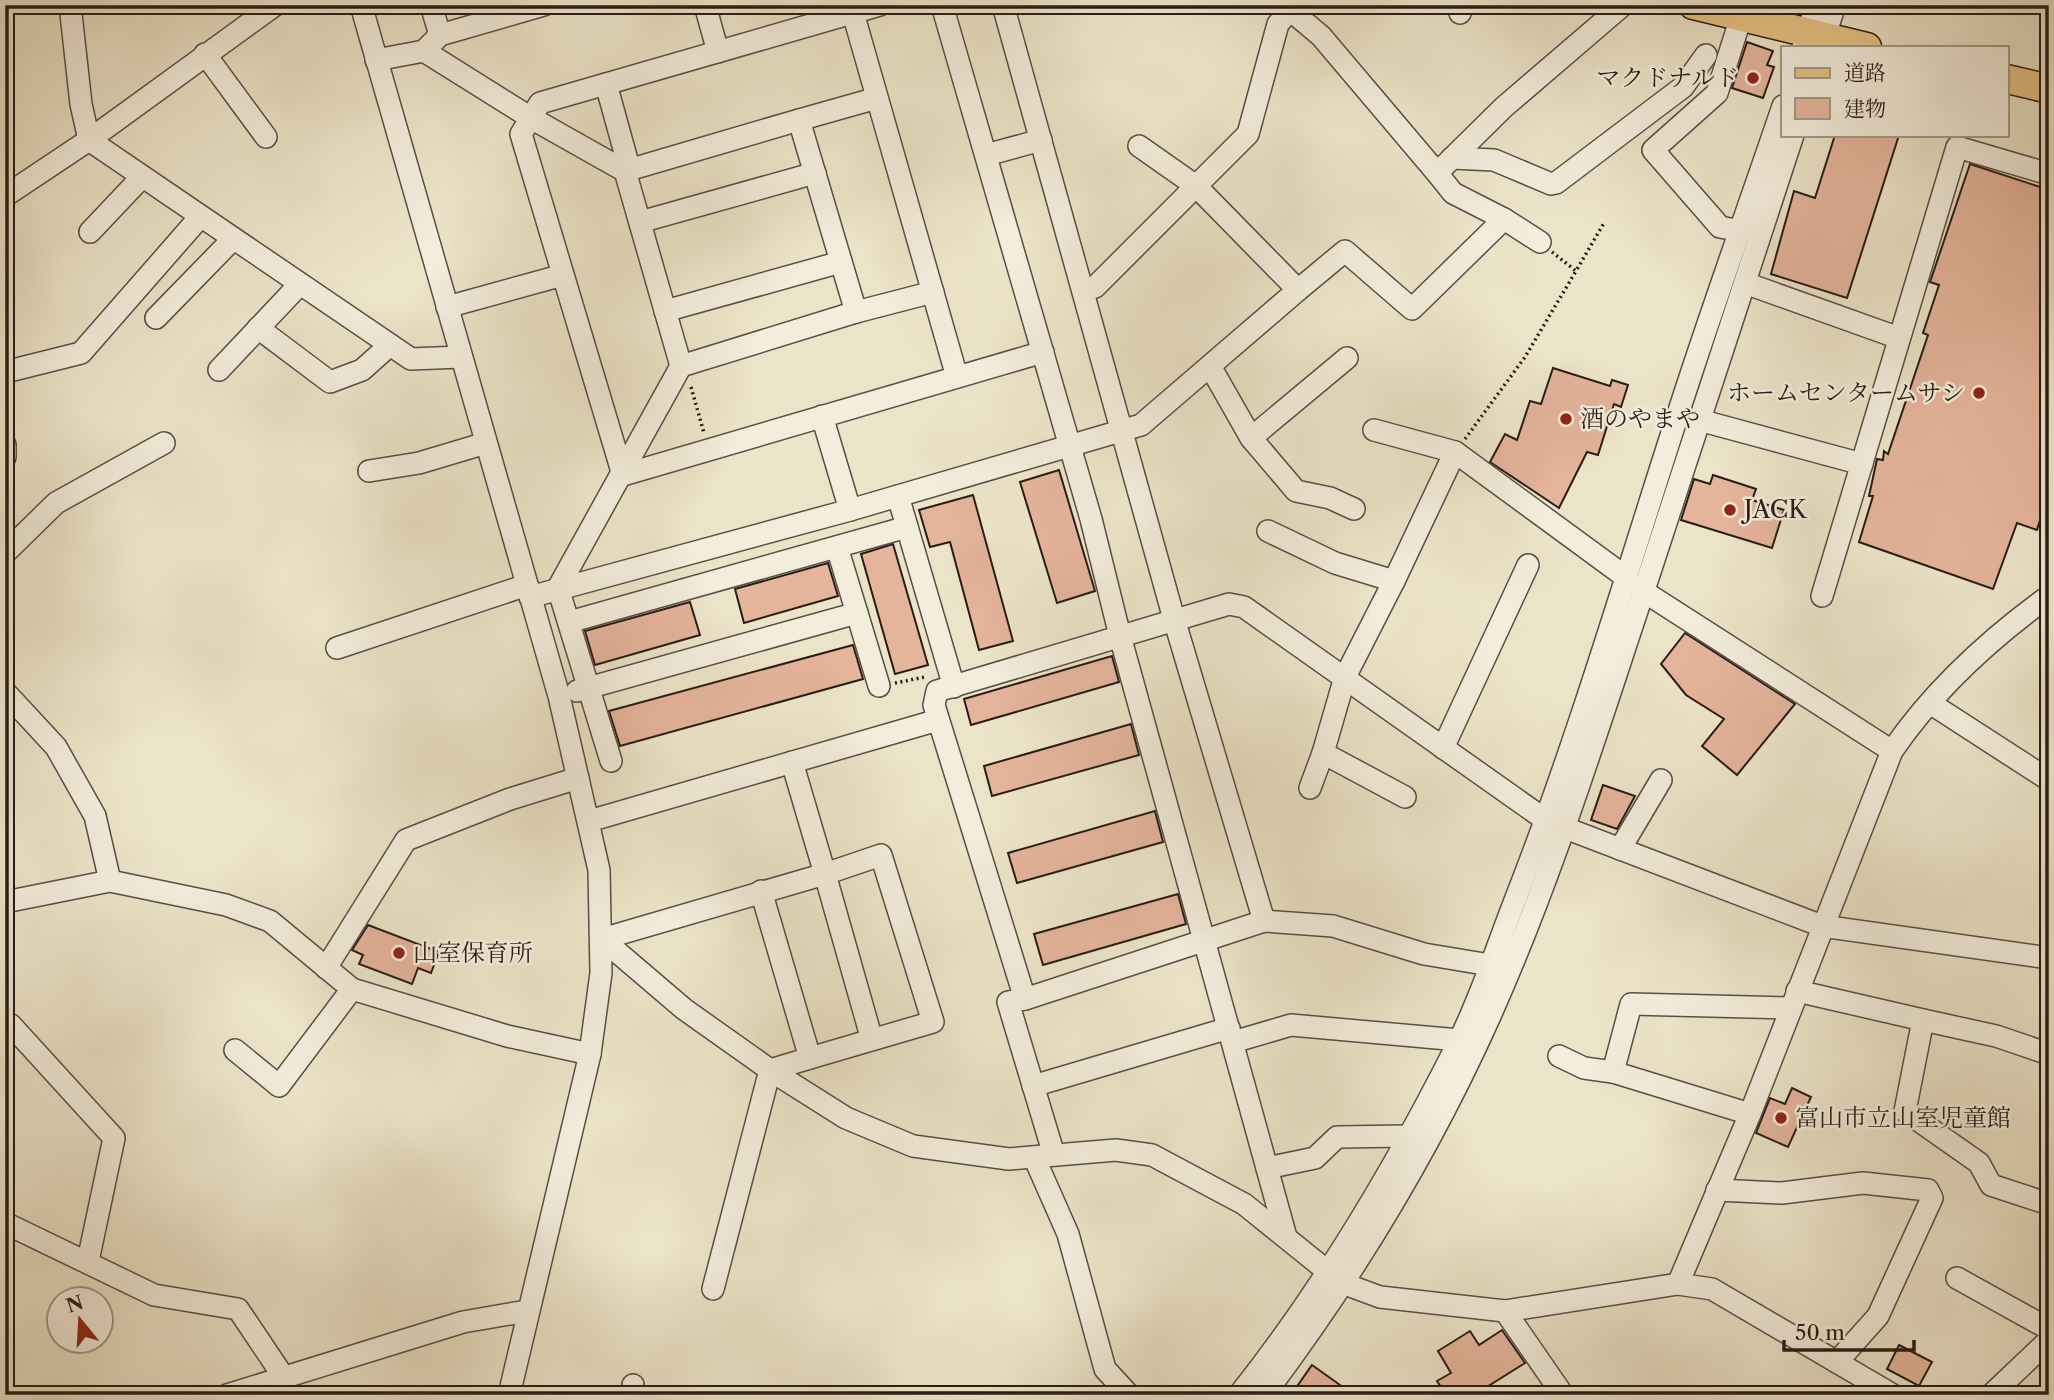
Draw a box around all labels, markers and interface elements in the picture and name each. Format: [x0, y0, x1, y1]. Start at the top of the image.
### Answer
legend [1781, 46, 2008, 136]
text: 道路 [1844, 60, 1886, 85]
place label: マクドナルド [1596, 63, 1739, 92]
marker: マクドナルド [1745, 70, 1761, 86]
text: 建物 [1844, 96, 1886, 121]
place label: ホームセンタームサシ [1727, 378, 1965, 407]
marker: ホームセンタームサシ [1971, 385, 1987, 401]
place label: 酒のやまや [1580, 404, 1700, 433]
marker: 酒のやまや [1558, 411, 1574, 427]
place label: JACK [1740, 495, 1808, 524]
marker: JACK [1722, 502, 1738, 518]
place label: 山室保育所 [413, 938, 533, 967]
marker: 山室保育所 [391, 945, 407, 961]
place label: 富山市立山室児童館 [1795, 1103, 2011, 1132]
marker: 富山市立山室児童館 [1773, 1110, 1789, 1126]
north arrow [46, 1284, 116, 1354]
text: N [63, 1291, 86, 1318]
scale bar [1784, 1309, 1914, 1353]
text: 50 m [1795, 1320, 1845, 1345]

